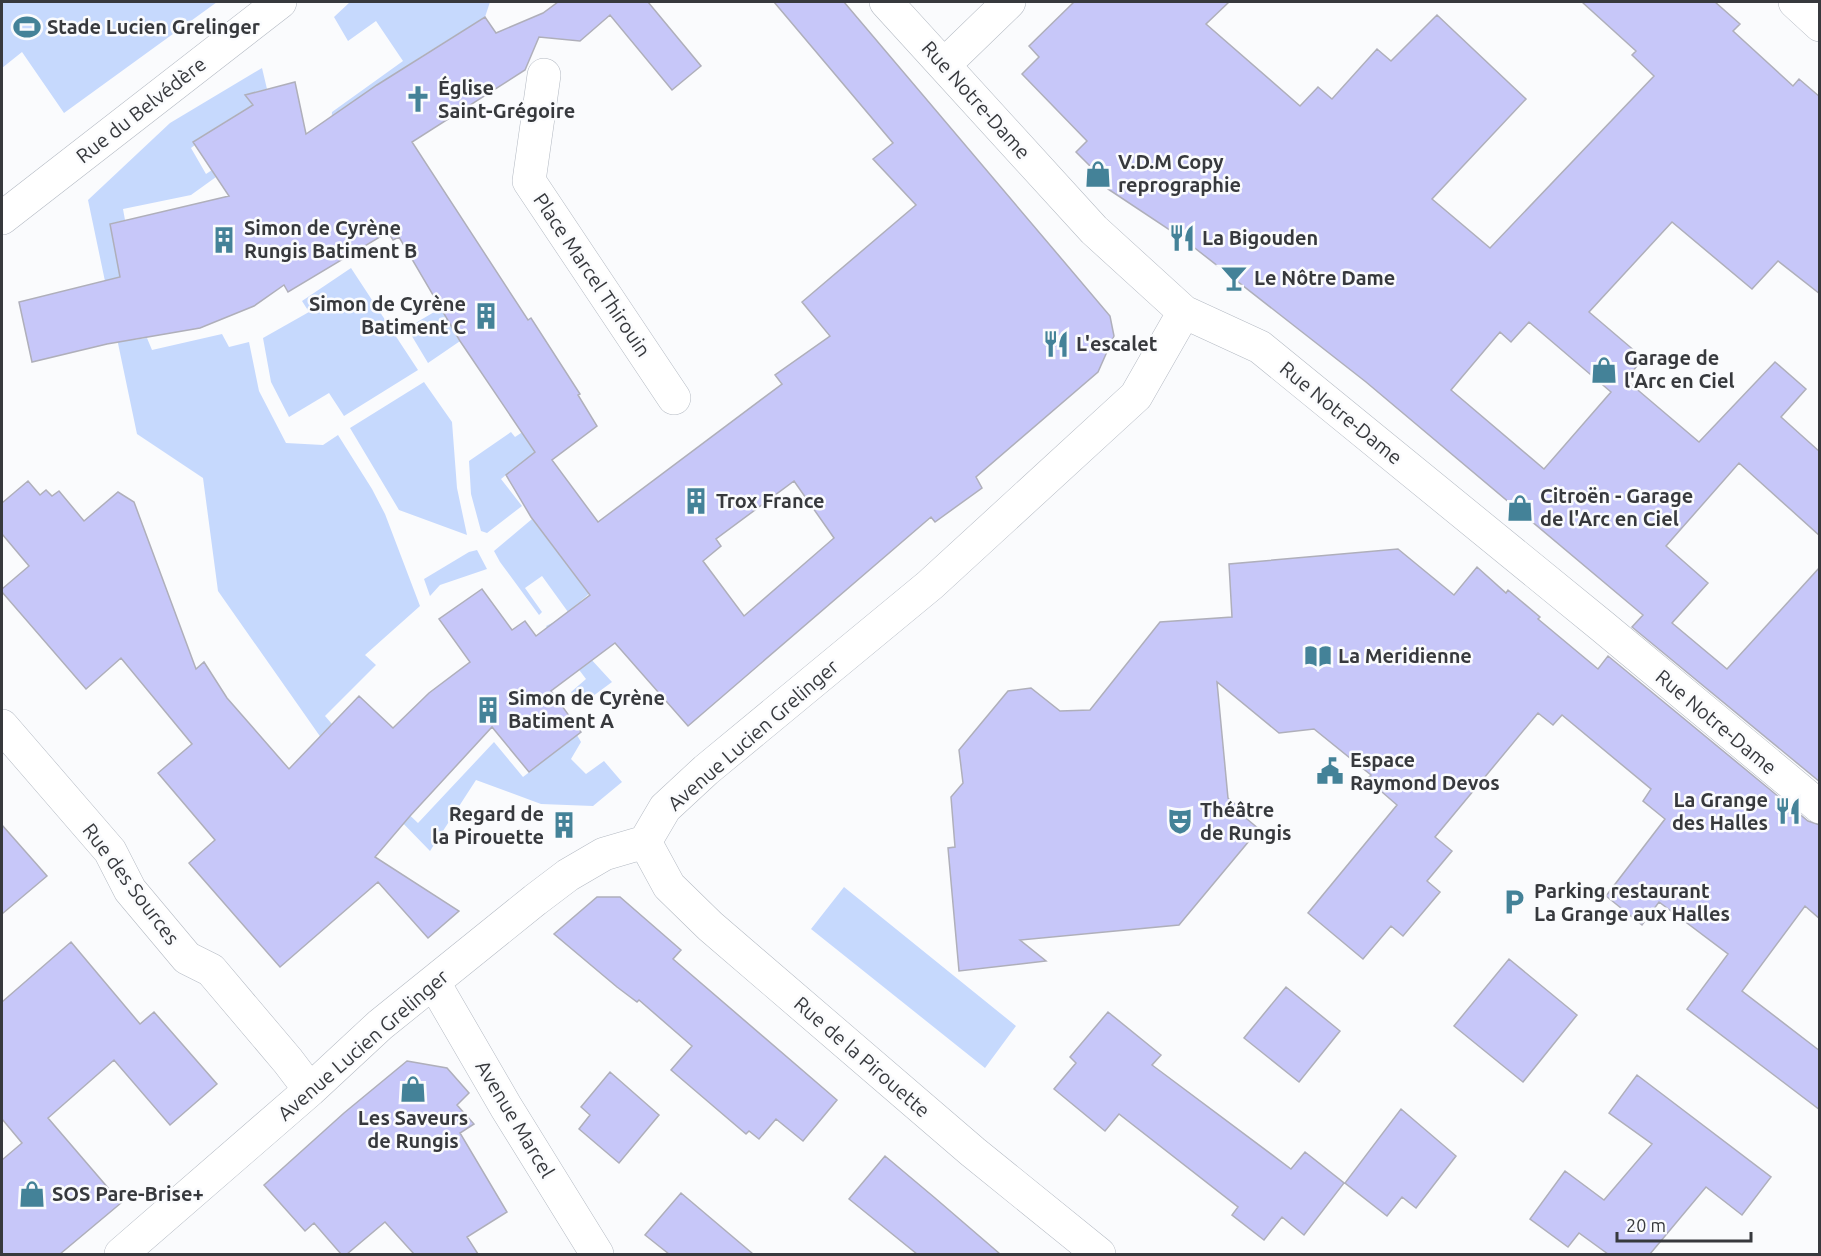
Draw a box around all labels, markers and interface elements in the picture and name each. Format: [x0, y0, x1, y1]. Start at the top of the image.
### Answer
sports icon: Stade Lucien Grelinger [12, 12, 42, 42]
place label: Stade Lucien Grelinger [47, 15, 261, 38]
street label: Rue Notre-Dame [917, 36, 1035, 163]
street label: Rue du Belvédère [71, 52, 210, 167]
place label: Église Saint-Grégoire [438, 75, 575, 122]
church icon: Église Saint-Grégoire [403, 84, 433, 114]
place label: V.D.M Copy reprographie [1118, 150, 1241, 196]
shop icon: V.D.M Copy reprographie [1083, 159, 1113, 189]
street label: Place Marcel Thirouin [529, 189, 656, 361]
place label: Simon de Cyrène Rungis Batiment B [244, 216, 417, 262]
restaurant icon: La Bigouden [1167, 223, 1197, 253]
building icon: Simon de Cyrène Rungis Batiment B [209, 225, 239, 255]
place label: La Bigouden [1202, 226, 1318, 249]
bar icon: Le Nôtre Dame [1219, 263, 1249, 293]
place label: Le Nôtre Dame [1254, 266, 1395, 289]
place label: Simon de Cyrène Batiment C [309, 292, 466, 338]
building icon: Simon de Cyrène Batiment C [471, 301, 501, 331]
restaurant icon: L'escalet [1041, 329, 1071, 359]
place label: L'escalet [1076, 332, 1158, 355]
place label: Garage de l'Arc en Ciel [1624, 346, 1734, 392]
shop icon: Garage de l'Arc en Ciel [1589, 355, 1619, 385]
street label: Rue Notre-Dame [1276, 356, 1407, 469]
place label: Citroën - Garage de l'Arc en Ciel [1540, 484, 1693, 530]
building icon: Trox France [681, 486, 711, 516]
place label: Trox France [716, 489, 825, 512]
shop icon: Citroën - Garage de l'Arc en Ciel [1505, 493, 1535, 523]
library icon: La Meridienne [1303, 641, 1333, 671]
place label: La Meridienne [1338, 644, 1472, 667]
street label: Avenue Lucien Grelinger [663, 654, 843, 815]
street label: Rue Notre-Dame [1651, 664, 1781, 779]
place label: Simon de Cyrène Batiment A [508, 686, 665, 732]
building icon: Simon de Cyrène Batiment A [473, 695, 503, 725]
place label: Espace Raymond Devos [1350, 748, 1500, 794]
public building icon: Espace Raymond Devos [1315, 756, 1345, 786]
place label: La Grange des Halles [1672, 788, 1768, 834]
restaurant icon: La Grange des Halles [1773, 796, 1803, 826]
place label: Théâtre de Rungis [1200, 798, 1291, 844]
place label: Regard de la Pirouette [432, 802, 544, 848]
theatre icon: Théâtre de Rungis [1165, 806, 1195, 836]
building icon: Regard de la Pirouette [549, 810, 579, 840]
street label: Rue des Sources [78, 819, 184, 949]
place label: Parking restaurant La Grange aux Halles [1534, 879, 1730, 925]
parking icon: Parking restaurant La Grange aux Halles [1499, 887, 1529, 917]
street label: Avenue Lucien Grelinger [273, 964, 453, 1125]
street label: Rue de la Pirouette [790, 991, 935, 1122]
street label: Avenue Marcel [471, 1056, 559, 1182]
shop icon: Les Saveurs de Rungis [398, 1074, 428, 1104]
place label: Les Saveurs de Rungis [358, 1106, 468, 1152]
shop icon: SOS Pare-Brise+ [17, 1179, 47, 1209]
place label: SOS Pare-Brise+ [52, 1182, 204, 1205]
scale bar [1617, 1205, 1750, 1243]
text: 20 m [1626, 1215, 1666, 1235]

